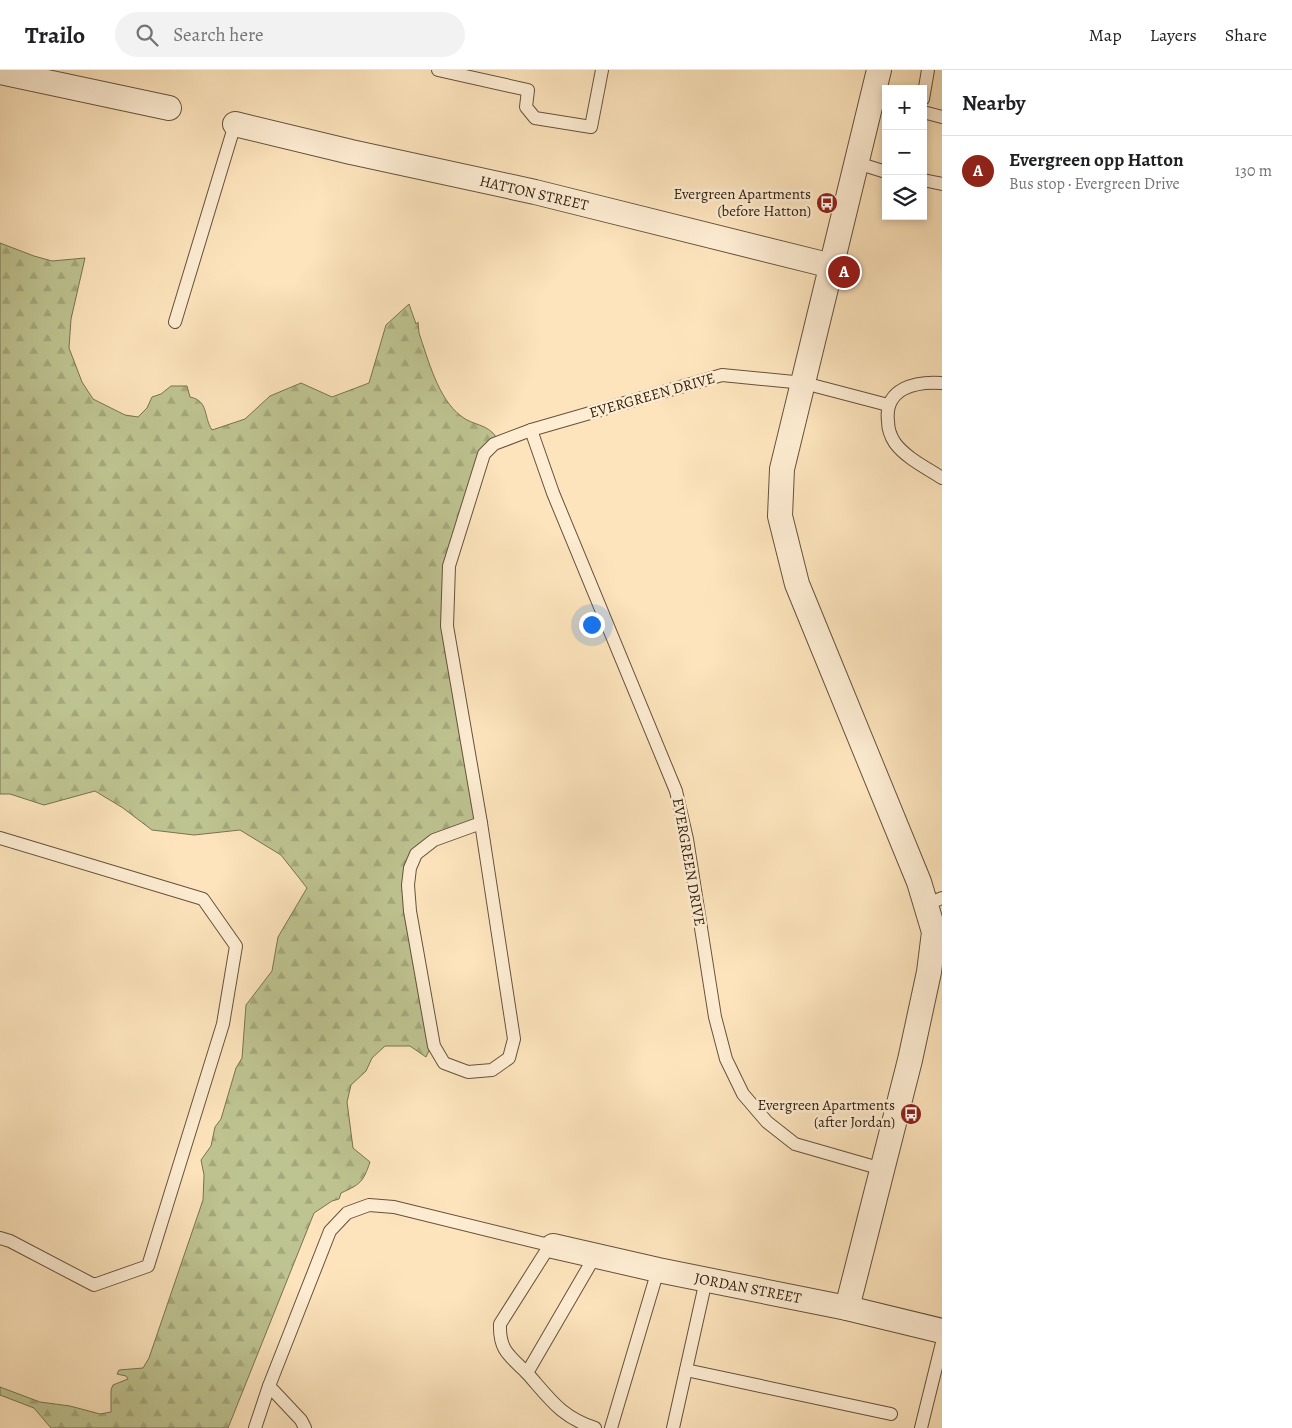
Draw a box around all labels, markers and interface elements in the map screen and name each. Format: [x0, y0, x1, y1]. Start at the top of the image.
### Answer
search box [115, 12, 465, 57]
text: Trailo [25, 19, 85, 51]
icon: search [133, 21, 161, 49]
text: Search here [173, 22, 264, 48]
text: Map [1089, 23, 1122, 47]
text: Layers [1150, 23, 1197, 47]
text: Share [1225, 23, 1267, 47]
map controls [882, 85, 927, 220]
button: + [882, 85, 927, 130]
text: Nearby [962, 89, 1025, 117]
button: − [882, 130, 927, 175]
text: Evergreen opp Hatton [1009, 147, 1184, 173]
text: A [973, 160, 983, 182]
text: 130 m [1235, 160, 1272, 182]
street label: HATTON STREET [478, 171, 591, 215]
text: Bus stop · Evergreen Drive [1009, 173, 1180, 195]
button: layers [882, 175, 927, 220]
place label: Evergreen Apartments (before Hatton) [673, 184, 811, 221]
bus stop icon: Evergreen Apartments (before Hatton) [815, 191, 839, 215]
pin: A [828, 253, 860, 291]
street label: EVERGREEN DRIVE [587, 368, 717, 422]
your location [579, 612, 605, 638]
street label: EVERGREEN DRIVE [668, 796, 710, 928]
place label: Evergreen Apartments (after Jordan) [757, 1095, 895, 1132]
bus stop icon: Evergreen Apartments (after Jordan) [899, 1102, 923, 1126]
street label: JORDAN STREET [693, 1268, 804, 1308]

